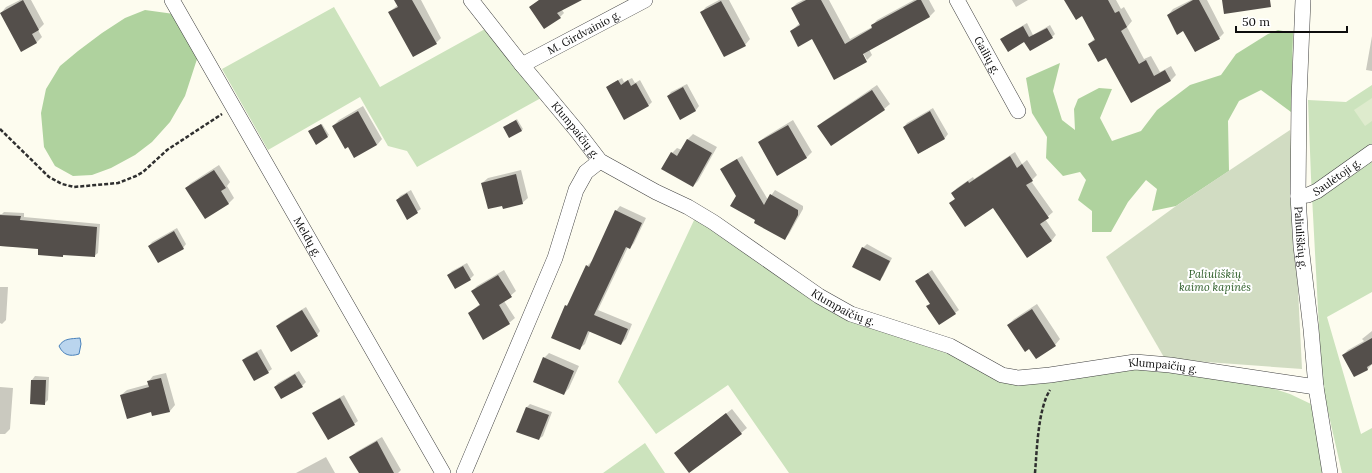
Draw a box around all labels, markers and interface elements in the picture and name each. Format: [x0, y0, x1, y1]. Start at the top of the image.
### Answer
street label: M. Girdvainio g. [545, 7, 623, 57]
scale bar [1236, 8, 1347, 34]
text: 50 m [1242, 14, 1270, 29]
street label: Gailių g. [971, 34, 1003, 77]
street label: Klumpaičių g. [548, 99, 603, 162]
street label: Saulėtoji g. [1311, 155, 1363, 199]
street label: Paliuliškių g. [1292, 206, 1311, 270]
street label: Meldų g. [291, 214, 325, 259]
park label: Paliuliškių kaimo kapinės [1179, 267, 1251, 294]
street label: Klumpaičių g. [809, 286, 877, 328]
street label: Klumpaičių g. [1127, 355, 1199, 376]

